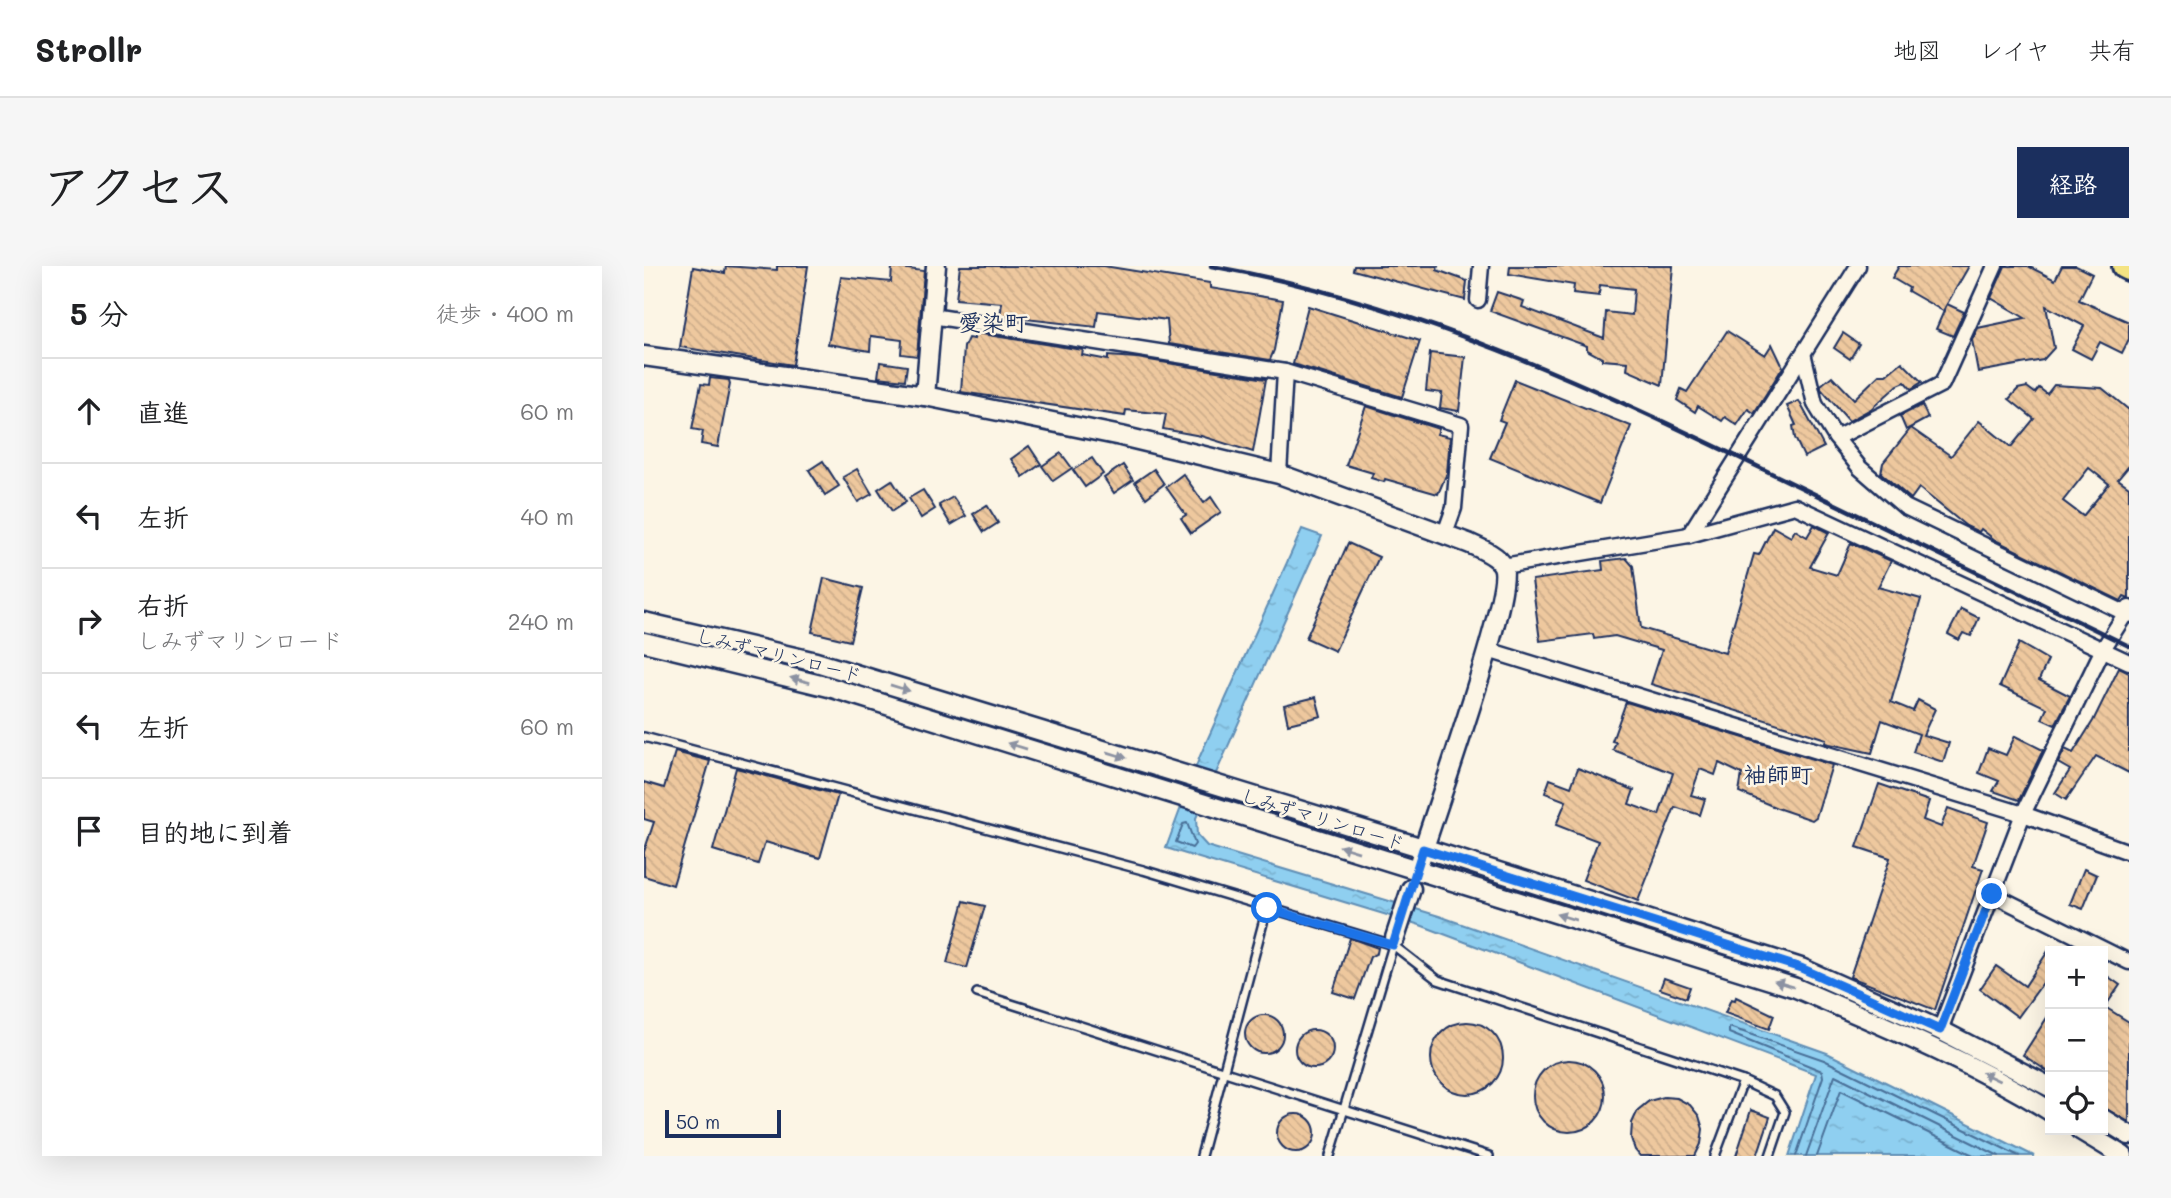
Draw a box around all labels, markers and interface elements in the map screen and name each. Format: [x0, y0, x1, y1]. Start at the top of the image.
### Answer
text: Strollr [35, 27, 143, 70]
text: 地図 [1893, 34, 1941, 65]
text: レイヤ [1979, 34, 2050, 65]
text: 共有 [2088, 34, 2136, 65]
button: 経路 [2017, 147, 2129, 218]
text: アクセス [42, 153, 235, 216]
text: 5 分 [70, 293, 128, 333]
text: 徒歩 · 400 m [436, 298, 574, 328]
district label: 愛染町 [959, 307, 1028, 337]
icon: ahead [70, 392, 108, 430]
text: 直進 [137, 395, 189, 429]
text: 60 m [520, 396, 574, 426]
icon: left [70, 497, 108, 535]
text: 左折 [137, 500, 189, 534]
text: 40 m [521, 501, 574, 531]
text: 右折 [137, 588, 189, 622]
icon: right [70, 602, 108, 640]
text: 240 m [508, 606, 574, 636]
street label: しみずマリンロード [694, 622, 865, 687]
text: しみずマリンロード [137, 625, 343, 655]
one-way arrow [789, 674, 811, 685]
one-way arrow [889, 684, 910, 694]
icon: left [70, 707, 108, 745]
text: 左折 [137, 710, 189, 744]
text: 60 m [520, 711, 574, 741]
one-way arrow [1007, 740, 1028, 751]
one-way arrow [1107, 750, 1128, 760]
district label: 袖師町 [1744, 759, 1813, 789]
street label: しみずマリンロード [1238, 782, 1408, 855]
icon: arrive [70, 812, 108, 850]
text: 目的地に到着 [137, 815, 293, 849]
one-way arrow [1338, 844, 1359, 854]
route end [1976, 878, 2007, 909]
route start [1251, 892, 1282, 923]
one-way arrow [1556, 911, 1577, 921]
map controls [2045, 946, 2108, 1135]
button: + [2045, 946, 2108, 1009]
one-way arrow [1773, 978, 1794, 989]
button: − [2045, 1009, 2108, 1072]
one-way arrow [1981, 1072, 2001, 1083]
button: locate [2045, 1072, 2108, 1135]
scale bar [665, 1107, 780, 1139]
text: 50 m [676, 1109, 720, 1134]

